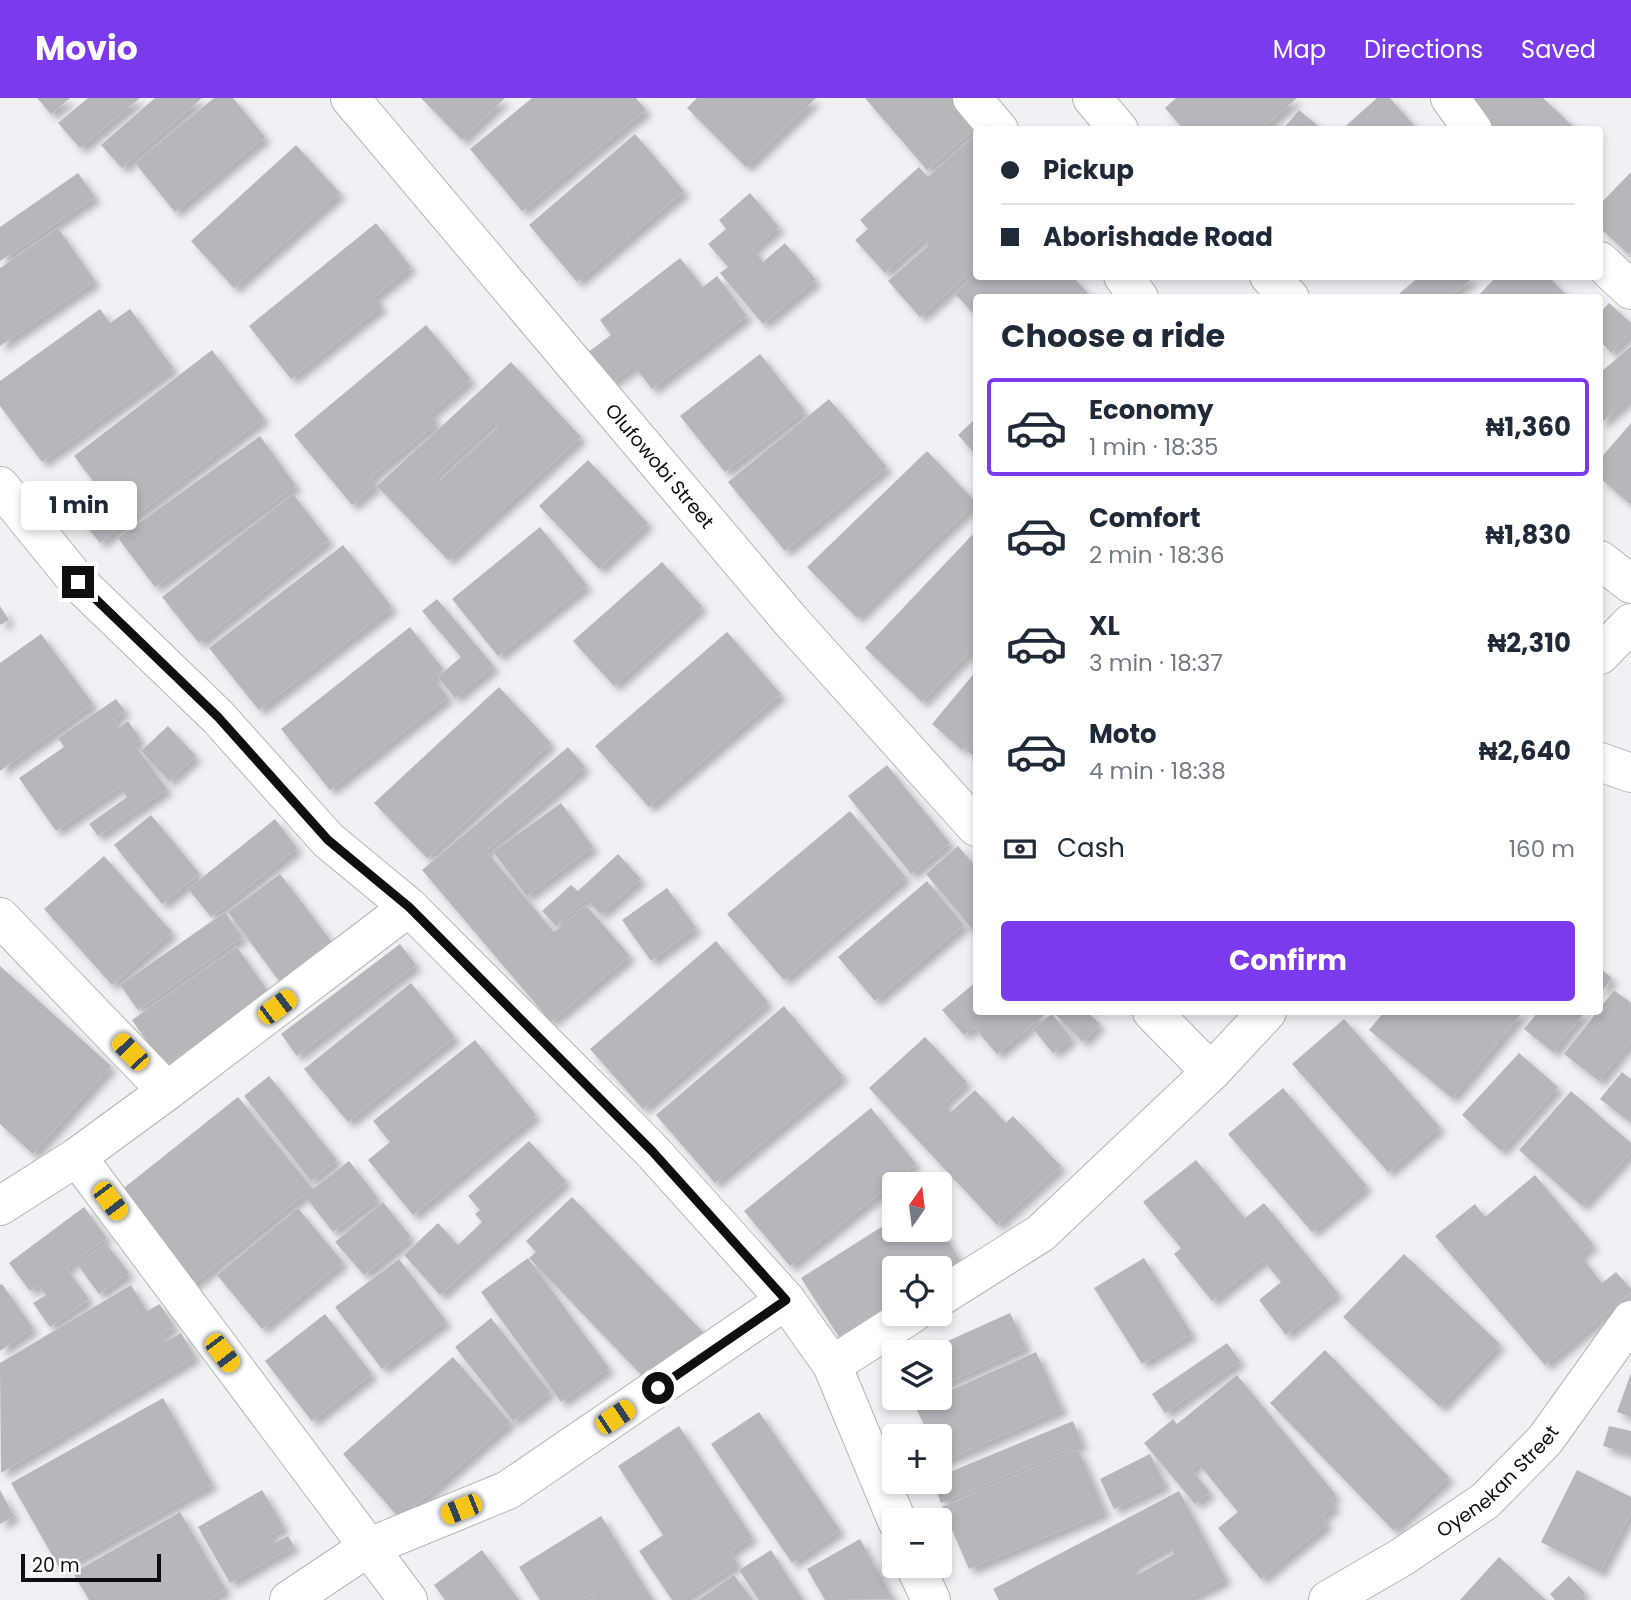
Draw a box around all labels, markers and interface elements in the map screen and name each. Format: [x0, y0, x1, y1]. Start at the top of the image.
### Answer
text: Movio [35, 25, 138, 72]
text: Map [1273, 33, 1326, 66]
text: Directions [1364, 33, 1483, 66]
text: Saved [1521, 33, 1596, 66]
text: Pickup [1043, 152, 1134, 188]
text: Aborishade Road [1043, 219, 1273, 255]
text: Choose a ride [1001, 313, 1225, 358]
text: Economy [1089, 392, 1213, 428]
icon: car [1005, 396, 1068, 459]
street label: Olufowobi Street [599, 397, 721, 534]
text: ₦1,360 [1486, 409, 1571, 445]
text: 1 min · 18:35 [1089, 431, 1219, 463]
callout: 1 min [20, 480, 136, 530]
text: 1 min [49, 489, 109, 521]
text: Comfort [1089, 500, 1201, 536]
icon: car [1005, 504, 1068, 567]
text: ₦1,830 [1485, 517, 1571, 553]
text: 2 min · 18:36 [1089, 539, 1225, 571]
route end [62, 566, 94, 598]
text: XL [1089, 608, 1120, 644]
icon: car [1005, 612, 1068, 675]
text: ₦2,310 [1487, 625, 1571, 661]
text: 3 min · 18:37 [1089, 647, 1223, 679]
text: Moto [1089, 716, 1157, 752]
icon: car [1005, 720, 1068, 783]
text: ₦2,640 [1479, 733, 1571, 769]
text: 4 min · 18:38 [1089, 755, 1226, 787]
icon: cash [1001, 830, 1039, 868]
text: Cash [1057, 830, 1125, 866]
text: 160 m [1509, 833, 1575, 865]
button: Confirm [1001, 921, 1575, 1001]
car [254, 986, 301, 1028]
car [108, 1030, 153, 1074]
north arrow [882, 1172, 952, 1242]
map controls [882, 1172, 952, 1578]
car [89, 1178, 132, 1224]
button: locate [882, 1256, 952, 1326]
car [201, 1330, 244, 1376]
button: layers [882, 1340, 952, 1410]
route start [642, 1372, 674, 1404]
car [592, 1397, 639, 1437]
street label: Oyenekan Street [1431, 1420, 1565, 1544]
button: + [882, 1424, 952, 1494]
car [438, 1491, 485, 1527]
button: − [882, 1508, 952, 1578]
scale bar [21, 1551, 161, 1583]
text: 20 m [32, 1552, 80, 1579]

